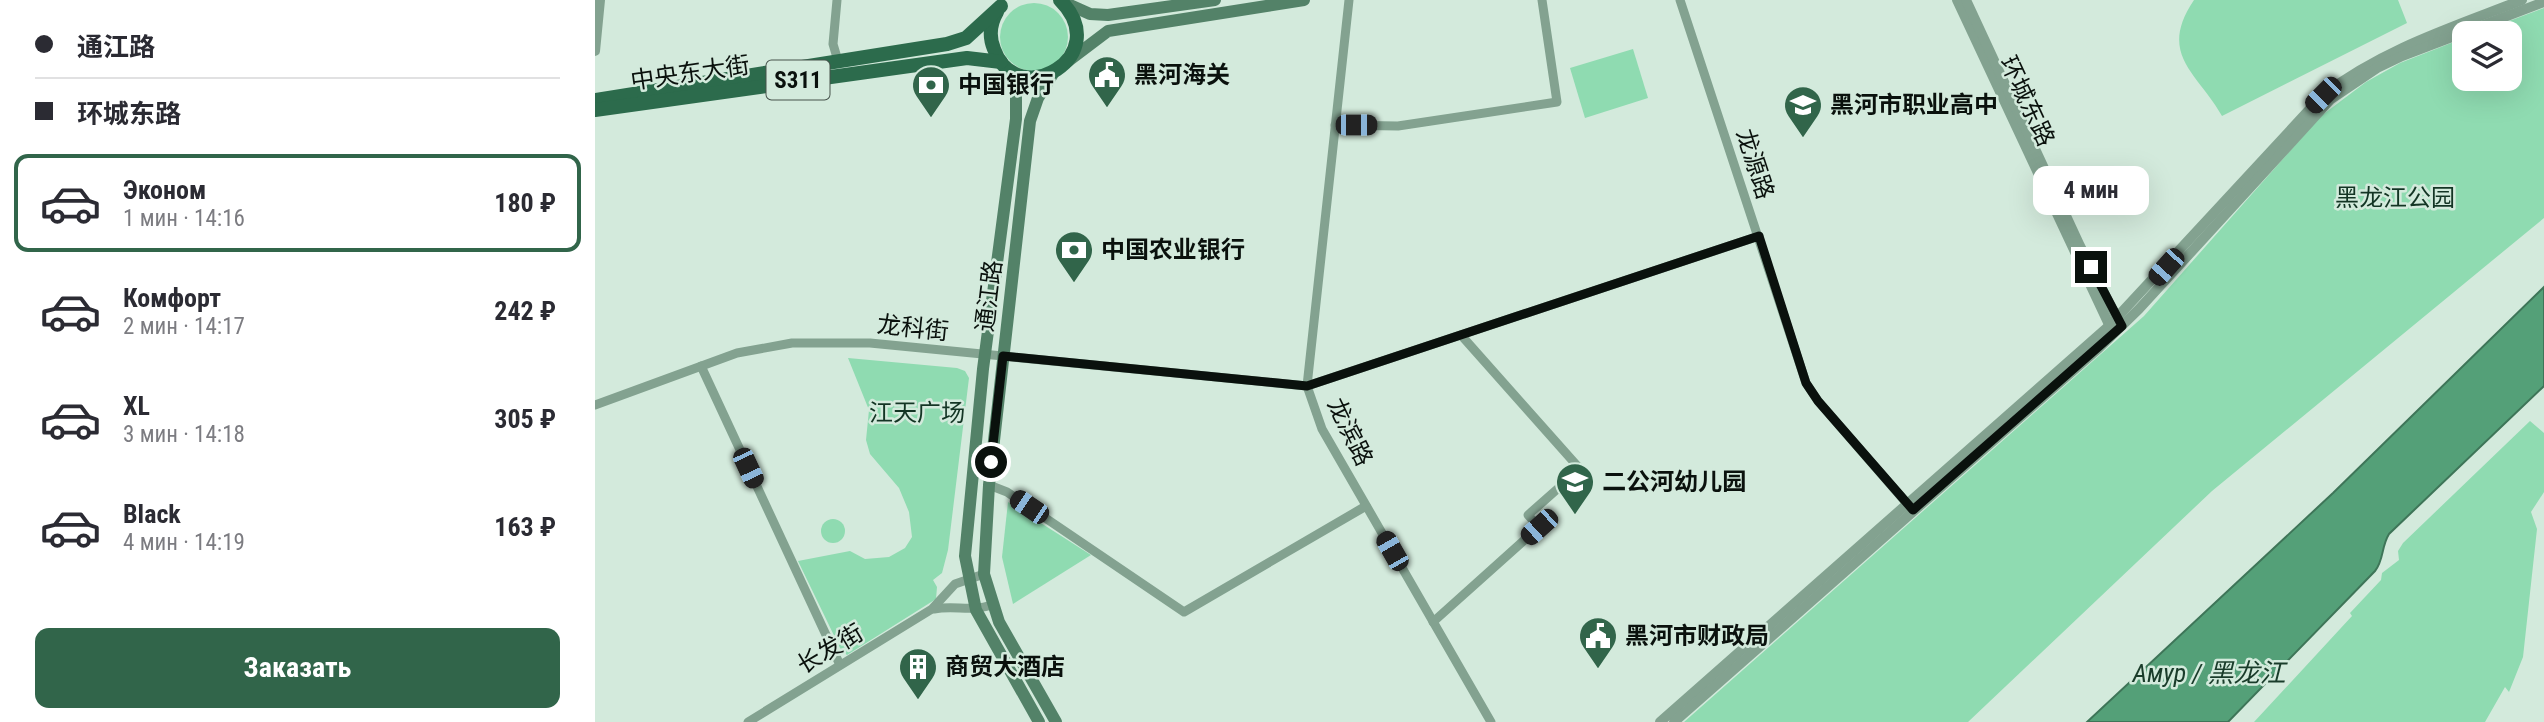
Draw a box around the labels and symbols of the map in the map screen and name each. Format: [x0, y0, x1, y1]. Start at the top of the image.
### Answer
street label: 中央东大街 [629, 51, 751, 95]
street label: 环城东路 [1994, 52, 2060, 150]
public building icon: 黑河海关 [1086, 54, 1128, 109]
road number: S311 [767, 60, 829, 100]
place label: 黑河海关 [1134, 61, 1230, 89]
bank icon: 中国银行 [910, 64, 952, 119]
place label: 中国银行 [958, 71, 1054, 99]
car [2301, 73, 2346, 117]
school or university icon: 黑河市职业高中 [1782, 84, 1824, 139]
place label: 黑河市职业高中 [1830, 91, 1998, 119]
car [1336, 115, 1378, 136]
street label: 龙源路 [1731, 125, 1779, 203]
callout: 4 мин [2033, 166, 2149, 215]
park label: 黑龙江公园 [2335, 184, 2455, 212]
bank icon: 中国农业银行 [1053, 229, 1095, 284]
place label: 中国农业银行 [1101, 236, 1245, 264]
car [2145, 244, 2188, 290]
route end [2075, 251, 2107, 283]
street label: 通江路 [971, 259, 1007, 333]
street label: 龙科街 [876, 310, 950, 346]
street label: 龙滨路 [1322, 394, 1378, 470]
park label: 江天广场 [869, 399, 965, 427]
car [730, 445, 767, 491]
route start [975, 446, 1007, 478]
school or university icon: 二公河幼儿园 [1554, 461, 1596, 516]
place label: 二公河幼儿园 [1602, 468, 1746, 496]
car [1006, 487, 1053, 527]
car [1517, 505, 1562, 549]
car [1373, 528, 1412, 574]
public building icon: 黑河市财政局 [1577, 615, 1619, 670]
street label: 长发街 [792, 618, 868, 680]
place label: 黑河市财政局 [1625, 622, 1769, 650]
building icon: 商贸大酒店 [897, 646, 939, 701]
place label: 商贸大酒店 [945, 653, 1065, 681]
water label: Амур / 黑龙江 [2132, 658, 2288, 688]

